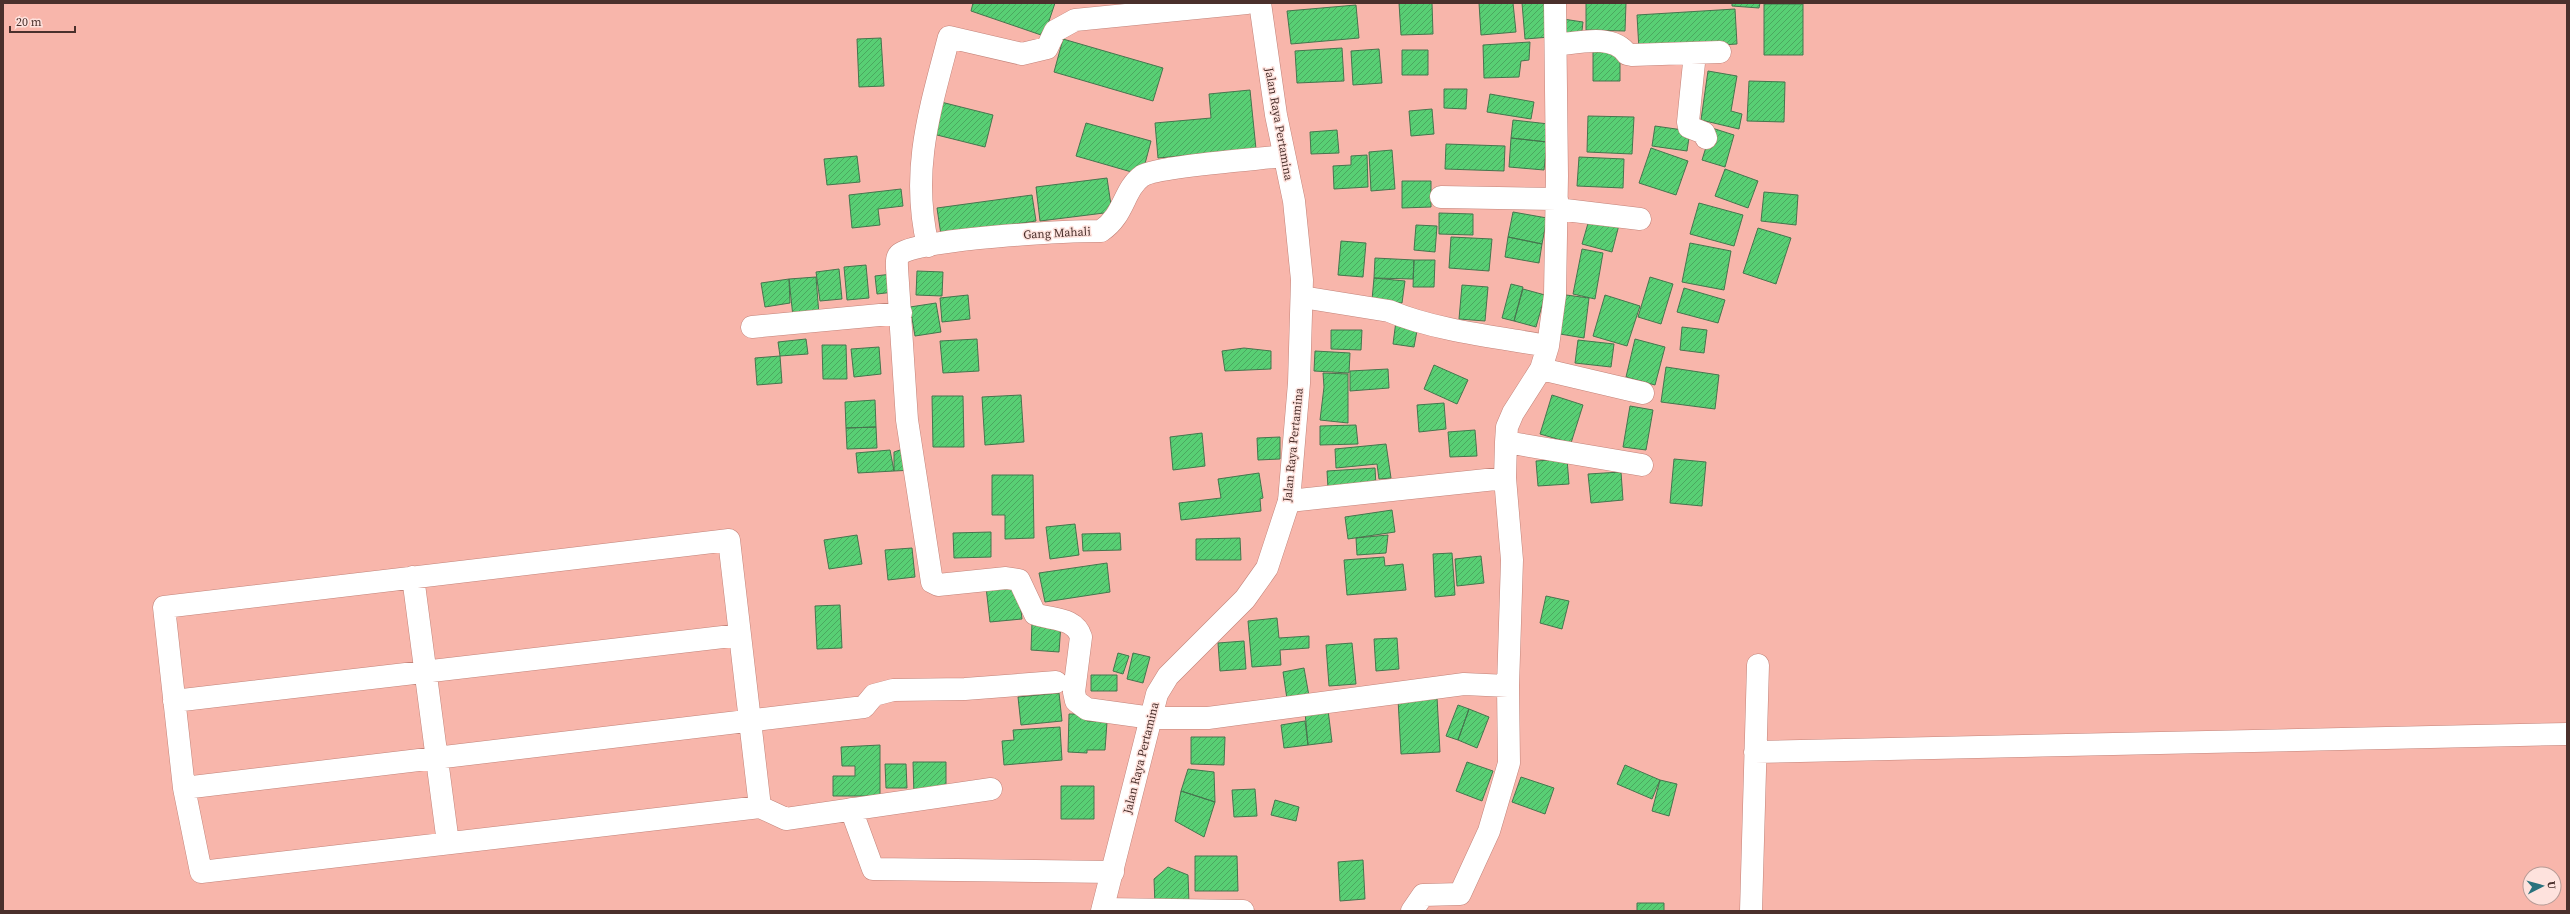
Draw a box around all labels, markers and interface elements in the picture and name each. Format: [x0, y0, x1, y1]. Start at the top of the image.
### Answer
scale bar [10, 8, 75, 34]
text: 20 m [16, 14, 42, 30]
street label: Jalan Raya Pertamina [1261, 65, 1297, 183]
street label: Gang Mahali [1023, 223, 1092, 243]
street label: Jalan Raya Pertamina [1279, 386, 1307, 504]
street label: Jalan Raya Pertamina [1119, 700, 1163, 816]
north arrow [2522, 866, 2562, 906]
text: U [2544, 880, 2559, 890]

